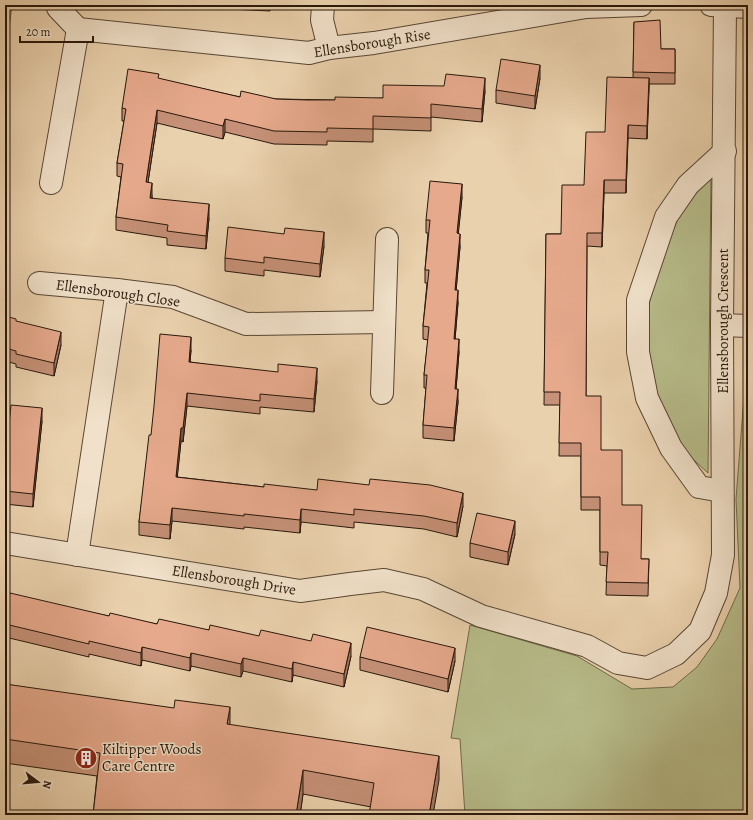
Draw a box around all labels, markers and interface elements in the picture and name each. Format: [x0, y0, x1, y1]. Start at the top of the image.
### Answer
scale bar [20, 18, 93, 44]
text: 20 m [26, 24, 50, 40]
street label: Ellensborough Rise [312, 24, 432, 62]
street label: Ellensborough Crescent [713, 248, 733, 394]
street label: Ellensborough Close [55, 274, 182, 312]
street label: Ellensborough Drive [170, 560, 298, 600]
place label: Kiltipper Woods Care Centre [102, 739, 202, 776]
building icon: Kiltipper Woods Care Centre [73, 745, 99, 771]
north arrow [18, 762, 58, 802]
text: N [39, 779, 55, 791]

